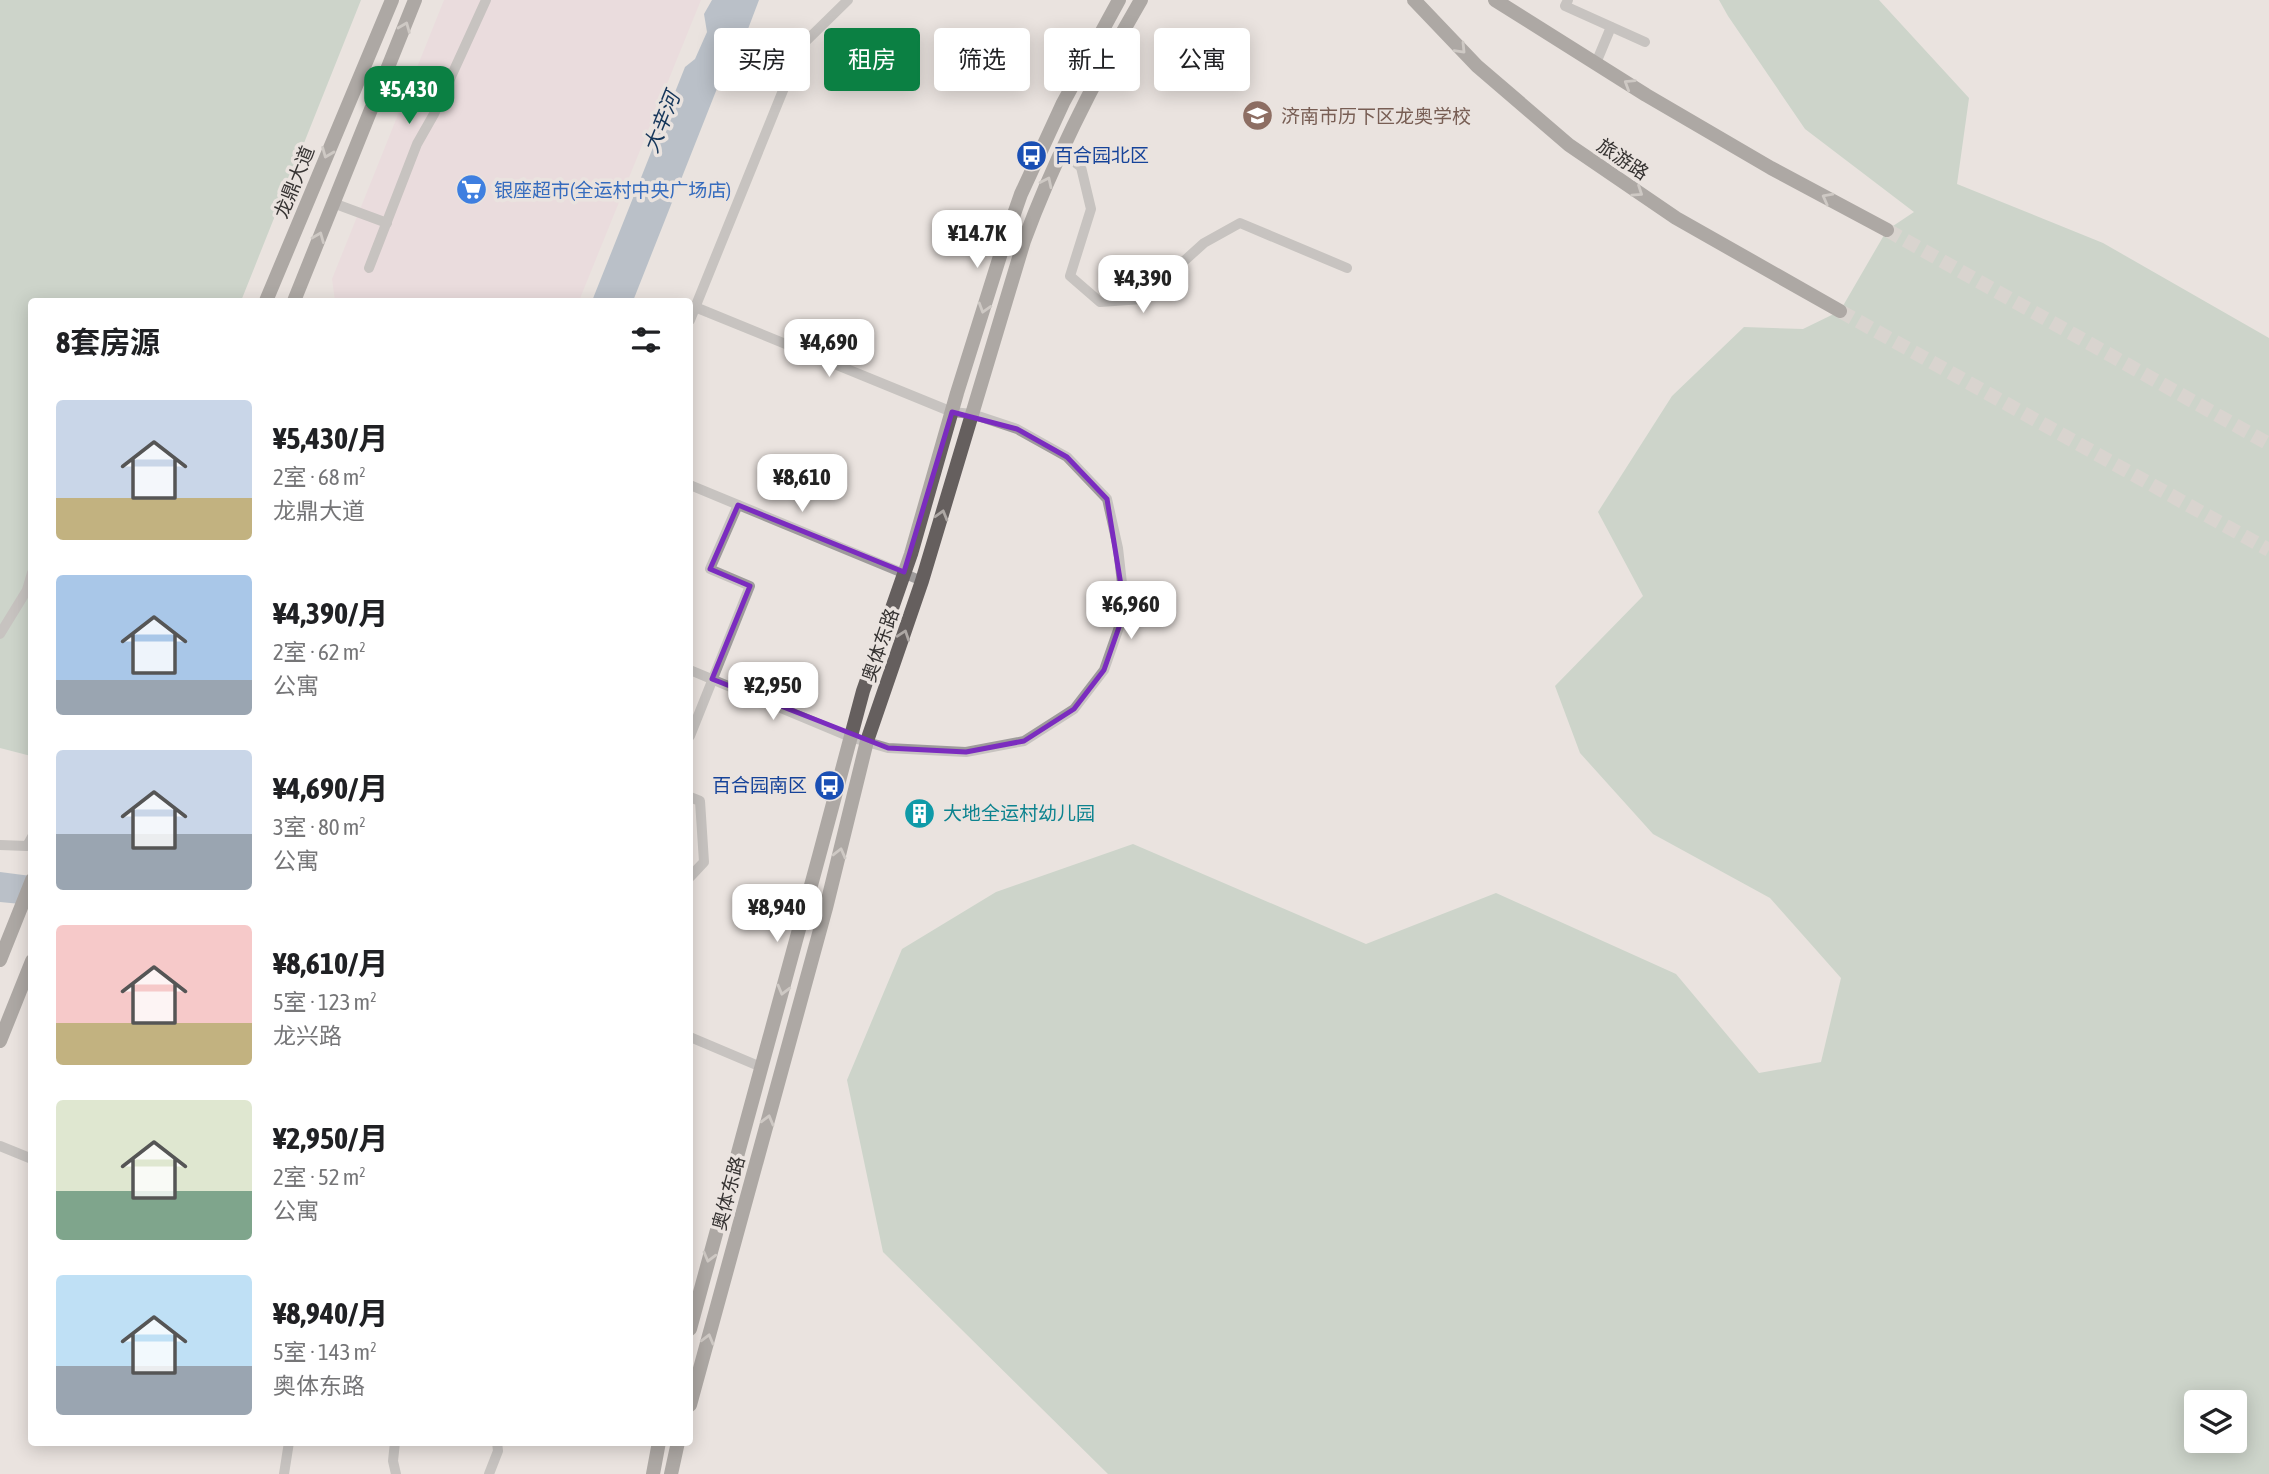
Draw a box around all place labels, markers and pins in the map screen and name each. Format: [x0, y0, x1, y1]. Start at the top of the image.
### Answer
pin: ¥5,430 [352, 66, 466, 126]
school or university icon: 济南市历下区龙奥学校 [1241, 99, 1275, 133]
place label: 济南市历下区龙奥学校 [1281, 105, 1471, 127]
bus stop icon: 百合园北区 [1014, 138, 1048, 172]
place label: 百合园北区 [1054, 144, 1149, 166]
supermarket icon: 银座超市(全运村中央广场店) [454, 173, 488, 207]
place label: 银座超市(全运村中央广场店) [494, 179, 731, 201]
pin: ¥14.7K [920, 210, 1034, 270]
pin: ¥4,390 [1086, 256, 1200, 315]
pin: ¥4,690 [772, 320, 886, 379]
pin: ¥8,610 [745, 454, 859, 514]
pin: ¥6,960 [1074, 582, 1188, 641]
pin: ¥2,950 [716, 662, 830, 722]
bus stop icon: 百合园南区 [813, 768, 847, 802]
place label: 百合园南区 [712, 774, 807, 796]
building icon: 大地全运村幼儿园 [903, 796, 937, 830]
place label: 大地全运村幼儿园 [943, 802, 1095, 824]
pin: ¥8,940 [720, 884, 834, 944]

